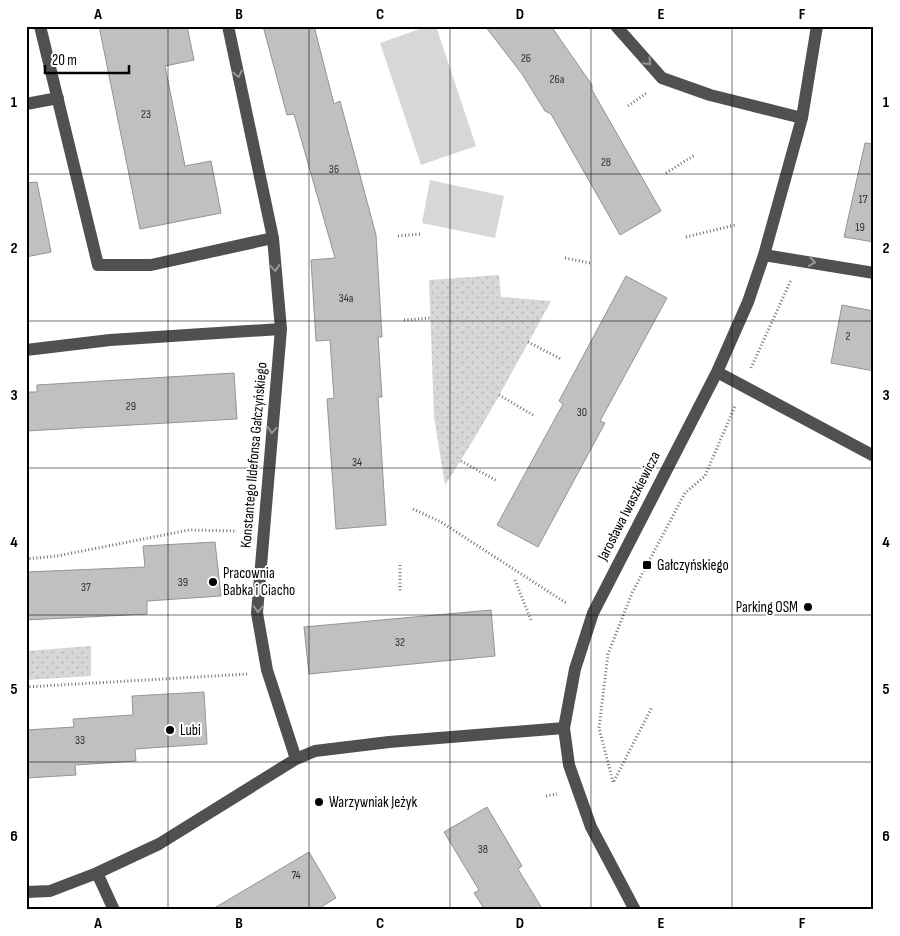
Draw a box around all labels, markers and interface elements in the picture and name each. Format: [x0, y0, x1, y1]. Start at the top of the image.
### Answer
text: A [93, 5, 102, 24]
text: B [235, 5, 243, 24]
text: C [376, 5, 384, 24]
text: D [516, 5, 524, 24]
text: E [658, 5, 665, 24]
text: F [799, 5, 806, 24]
scale bar [45, 42, 129, 74]
text: 20 m [52, 51, 77, 70]
house number: 26 [521, 51, 531, 66]
one-way arrow [642, 57, 651, 66]
one-way arrow [233, 69, 243, 78]
house number: 26a [550, 72, 565, 87]
text: 1 [11, 93, 18, 112]
text: 1 [883, 93, 890, 112]
house number: 23 [141, 107, 151, 122]
house number: 28 [601, 155, 611, 170]
house number: 36 [329, 162, 339, 177]
house number: 17 [859, 192, 868, 207]
house number: 19 [855, 220, 865, 235]
text: 2 [10, 239, 18, 258]
text: 2 [882, 239, 890, 258]
one-way arrow [808, 257, 816, 267]
one-way arrow [270, 264, 281, 272]
house number: 34a [339, 291, 354, 306]
house number: 2 [846, 329, 851, 344]
street label: Konstantego Ildefonsa Gałczyńskiego [236, 361, 272, 549]
text: 3 [10, 386, 18, 405]
text: 3 [882, 386, 890, 405]
house number: 29 [126, 399, 136, 414]
house number: 30 [577, 405, 587, 420]
one-way arrow [267, 426, 278, 434]
street label: Jarosława Iwaszkiewicza [593, 448, 665, 565]
house number: 34 [352, 455, 362, 470]
text: 4 [10, 533, 18, 552]
text: 4 [882, 533, 890, 552]
place label: Gałczyńskiego [657, 556, 729, 575]
marker: Gałczyńskiego [641, 559, 653, 571]
place label: Pracownia Babka i Ciacho [223, 564, 295, 600]
house number: 39 [178, 575, 188, 590]
marker: Pracownia Babka i Ciacho [207, 576, 219, 588]
house number: 37 [81, 580, 91, 595]
place label: Parking OSM [736, 598, 798, 617]
marker: Parking OSM [802, 601, 814, 613]
one-way arrow [253, 606, 263, 613]
house number: 32 [395, 635, 405, 650]
text: 5 [10, 680, 18, 699]
text: 5 [882, 680, 890, 699]
place label: Lubi [180, 721, 201, 740]
marker: Lubi [164, 724, 176, 736]
house number: 33 [75, 733, 85, 748]
place label: Warzywniak Jeżyk [329, 793, 418, 812]
marker: Warzywniak Jeżyk [313, 796, 325, 808]
text: 6 [10, 827, 18, 846]
text: 6 [882, 827, 890, 846]
house number: 38 [478, 842, 488, 857]
house number: 74 [291, 868, 301, 883]
text: A [93, 914, 102, 933]
text: B [235, 914, 243, 933]
text: C [376, 914, 384, 933]
text: D [516, 914, 524, 933]
text: E [658, 914, 665, 933]
text: F [799, 914, 806, 933]

